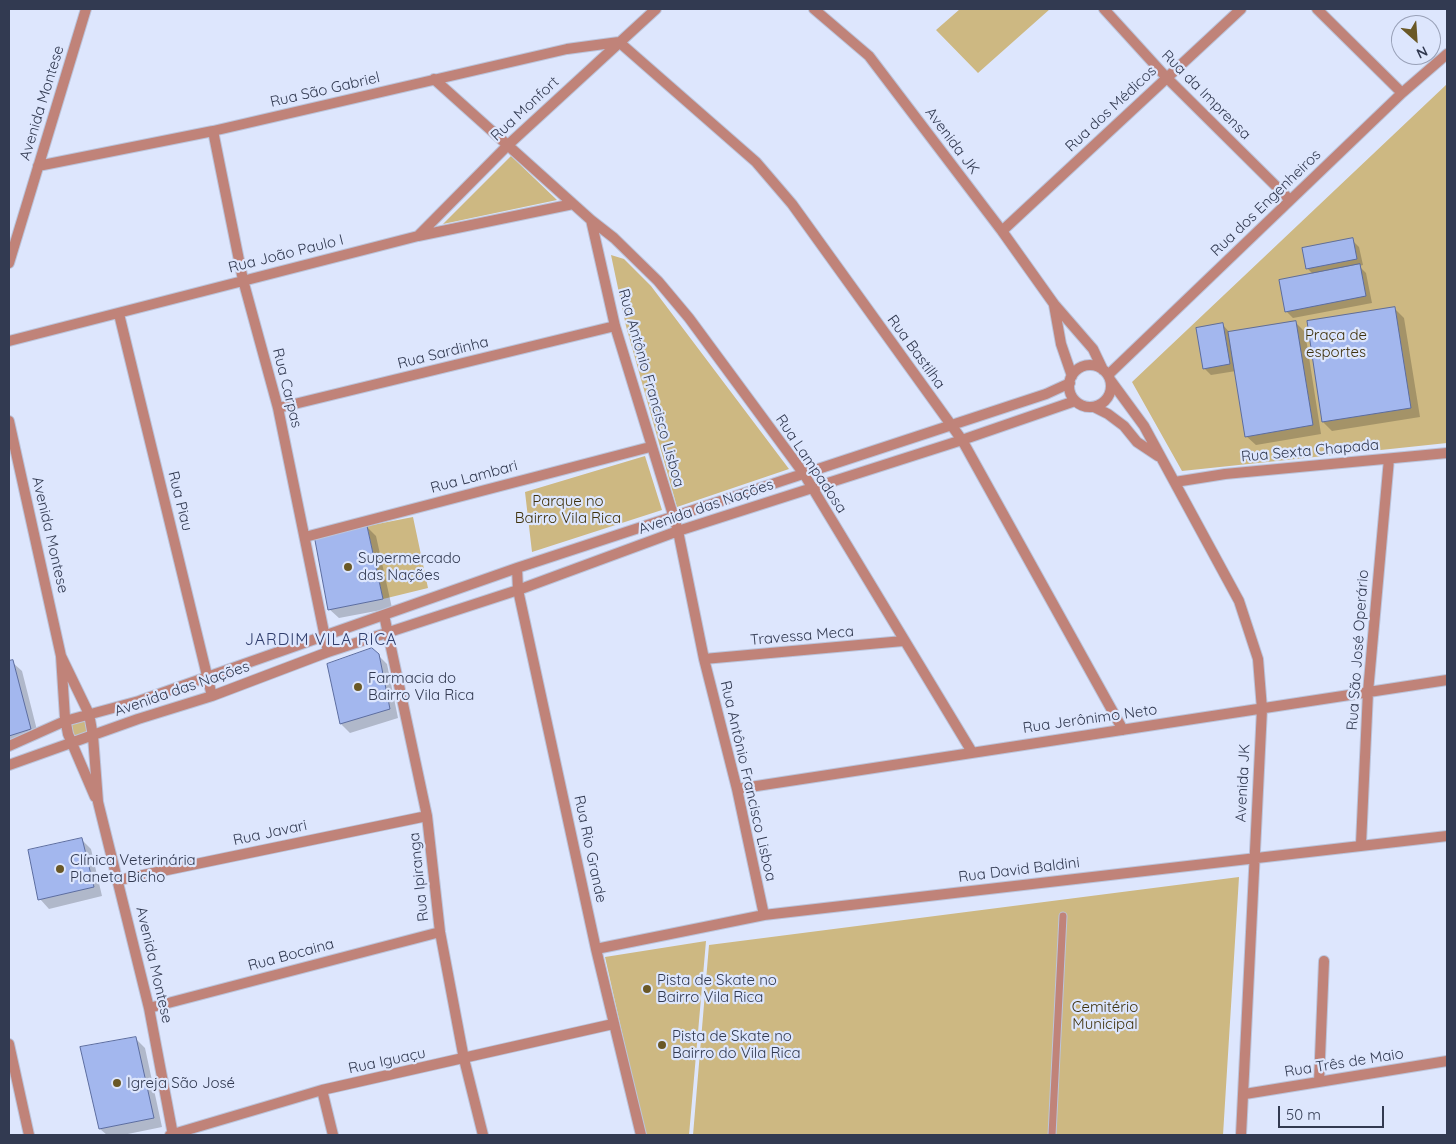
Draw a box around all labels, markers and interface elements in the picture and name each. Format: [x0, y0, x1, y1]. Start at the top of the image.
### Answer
north arrow [1391, 15, 1441, 65]
text: N [1414, 42, 1431, 63]
street label: Avenida Montese [16, 44, 68, 162]
street label: Rua da Imprensa [1157, 46, 1255, 144]
street label: Rua dos Médicos [1062, 62, 1160, 156]
street label: Rua São Gabriel [268, 69, 382, 111]
street label: Rua Monfort [487, 73, 563, 145]
street label: Avenida JK [921, 104, 983, 178]
street label: Rua dos Engenheiros [1207, 146, 1325, 260]
street label: Rua João Paulo I [227, 231, 345, 277]
street label: Rua Antônio Francisco Lisboa [614, 287, 688, 489]
street label: Rua Bastilha [883, 312, 949, 392]
park label: Praça de esportes [1305, 326, 1367, 361]
street label: Rua Sardinha [396, 333, 490, 373]
street label: Rua Carpas [268, 346, 306, 430]
street label: Rua Lampadosa [771, 411, 851, 517]
street label: Rua Sexta Chapada [1240, 436, 1380, 466]
street label: Rua Lambari [428, 457, 520, 497]
street label: Rua Piau [164, 469, 196, 533]
street label: Avenida Montese [28, 475, 72, 595]
street label: Avenida das Nações [636, 475, 776, 539]
park label: Parque no Bairro Vila Rica [515, 492, 621, 527]
place label: Supermercado das Nações [358, 549, 461, 584]
marker: Supermercado das Nações [342, 561, 354, 573]
street label: Rua São José Operário [1343, 569, 1373, 731]
street label: Travessa Meca [749, 622, 855, 650]
district label: JARDIM VILA RICA [243, 630, 399, 650]
street label: Avenida das Nações [112, 657, 252, 721]
place label: Farmacia do Bairro Vila Rica [368, 669, 474, 704]
street label: Rua Antônio Francisco Lisboa [716, 679, 780, 883]
marker: Farmacia do Bairro Vila Rica [352, 681, 364, 693]
street label: Rua Jerônimo Neto [1022, 701, 1158, 737]
street label: Avenida JK [1232, 743, 1254, 823]
street label: Rua Rio Grande [570, 794, 610, 904]
street label: Rua Javari [231, 816, 309, 850]
street label: Rua Ipiranga [405, 832, 433, 922]
place label: Clínica Veterinária Planeta Bicho [70, 851, 196, 886]
street label: Rua David Baldini [957, 854, 1081, 886]
marker: Clínica Veterinária Planeta Bicho [54, 863, 66, 875]
street label: Avenida Montese [132, 905, 176, 1025]
street label: Rua Bocaina [246, 935, 336, 975]
place label: Pista de Skate no Bairro Vila Rica [657, 971, 777, 1006]
marker: Pista de Skate no Bairro Vila Rica [641, 983, 653, 995]
park label: Cemitério Municipal [1072, 998, 1138, 1033]
place label: Pista de Skate no Bairro do Vila Rica [672, 1027, 801, 1062]
marker: Pista de Skate no Bairro do Vila Rica [656, 1039, 668, 1051]
street label: Rua Iguaçu [347, 1044, 427, 1078]
street label: Rua Três de Maio [1283, 1045, 1405, 1081]
place label: Igreja São José [127, 1074, 235, 1092]
marker: Igreja São José [111, 1077, 123, 1089]
scale bar [1281, 1096, 1387, 1128]
text: 50 m [1286, 1105, 1321, 1124]

